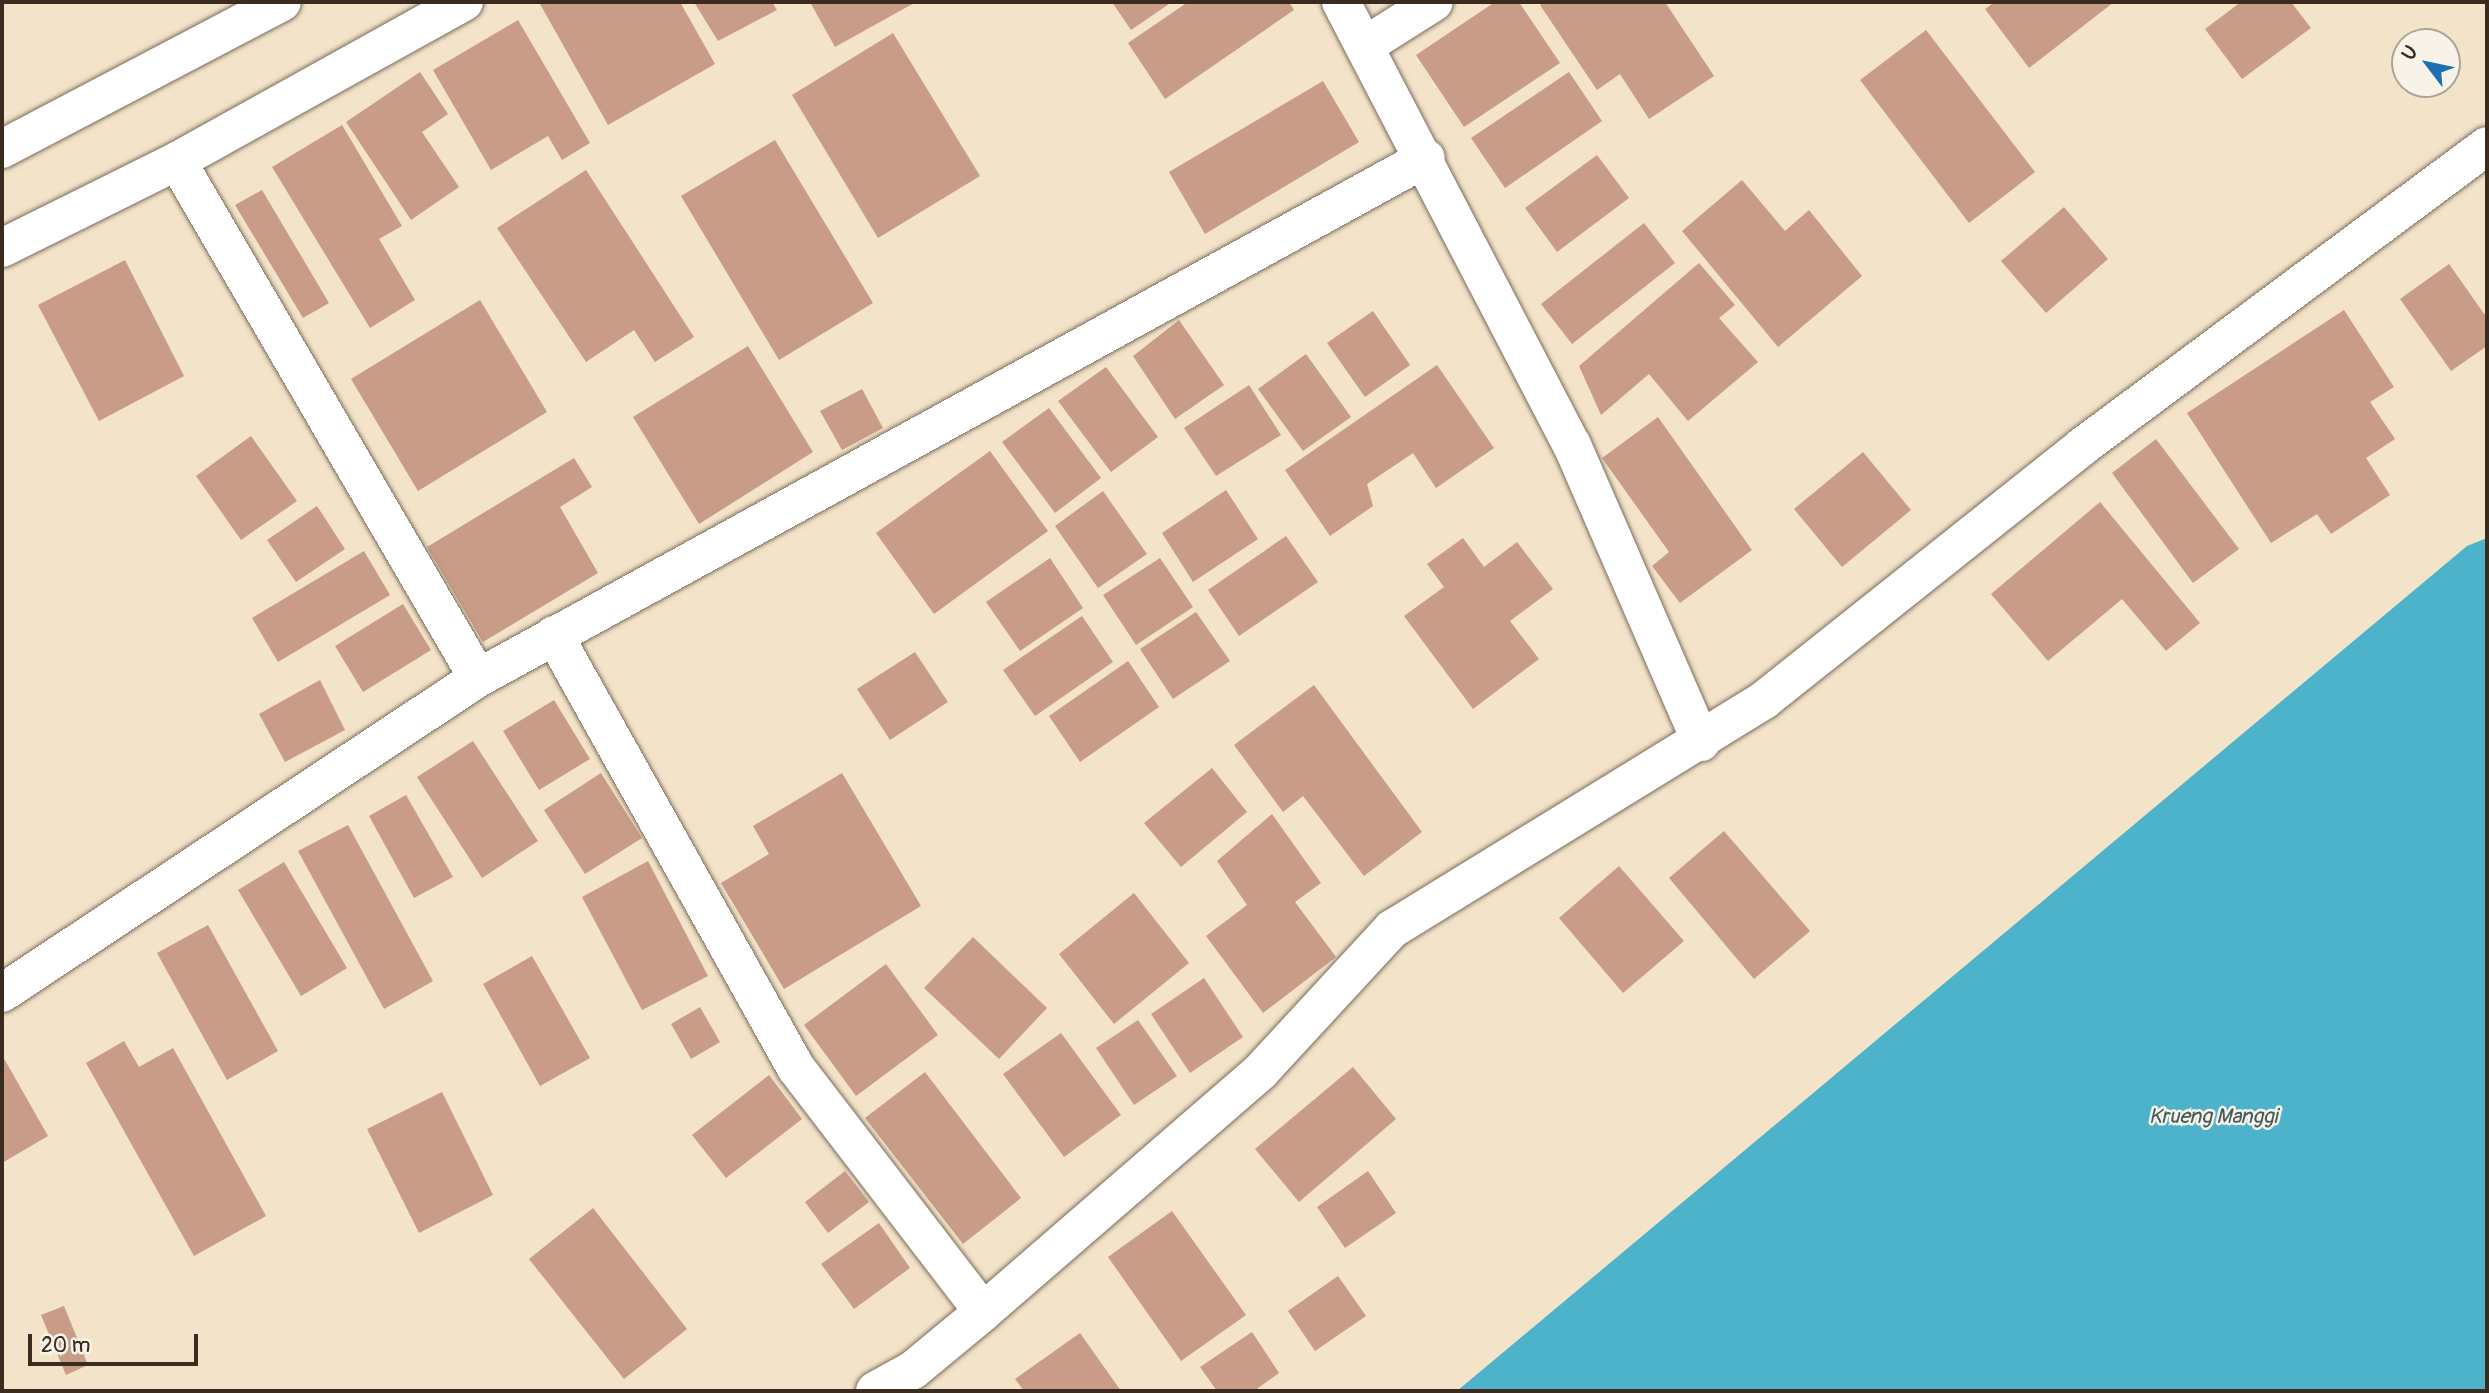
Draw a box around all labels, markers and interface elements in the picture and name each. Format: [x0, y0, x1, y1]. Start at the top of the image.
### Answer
north arrow [2391, 28, 2461, 98]
text: U [2396, 41, 2423, 65]
water label: Krueng Manggi [2149, 1104, 2277, 1130]
scale bar [32, 1320, 201, 1364]
text: 20 m [41, 1332, 90, 1359]

